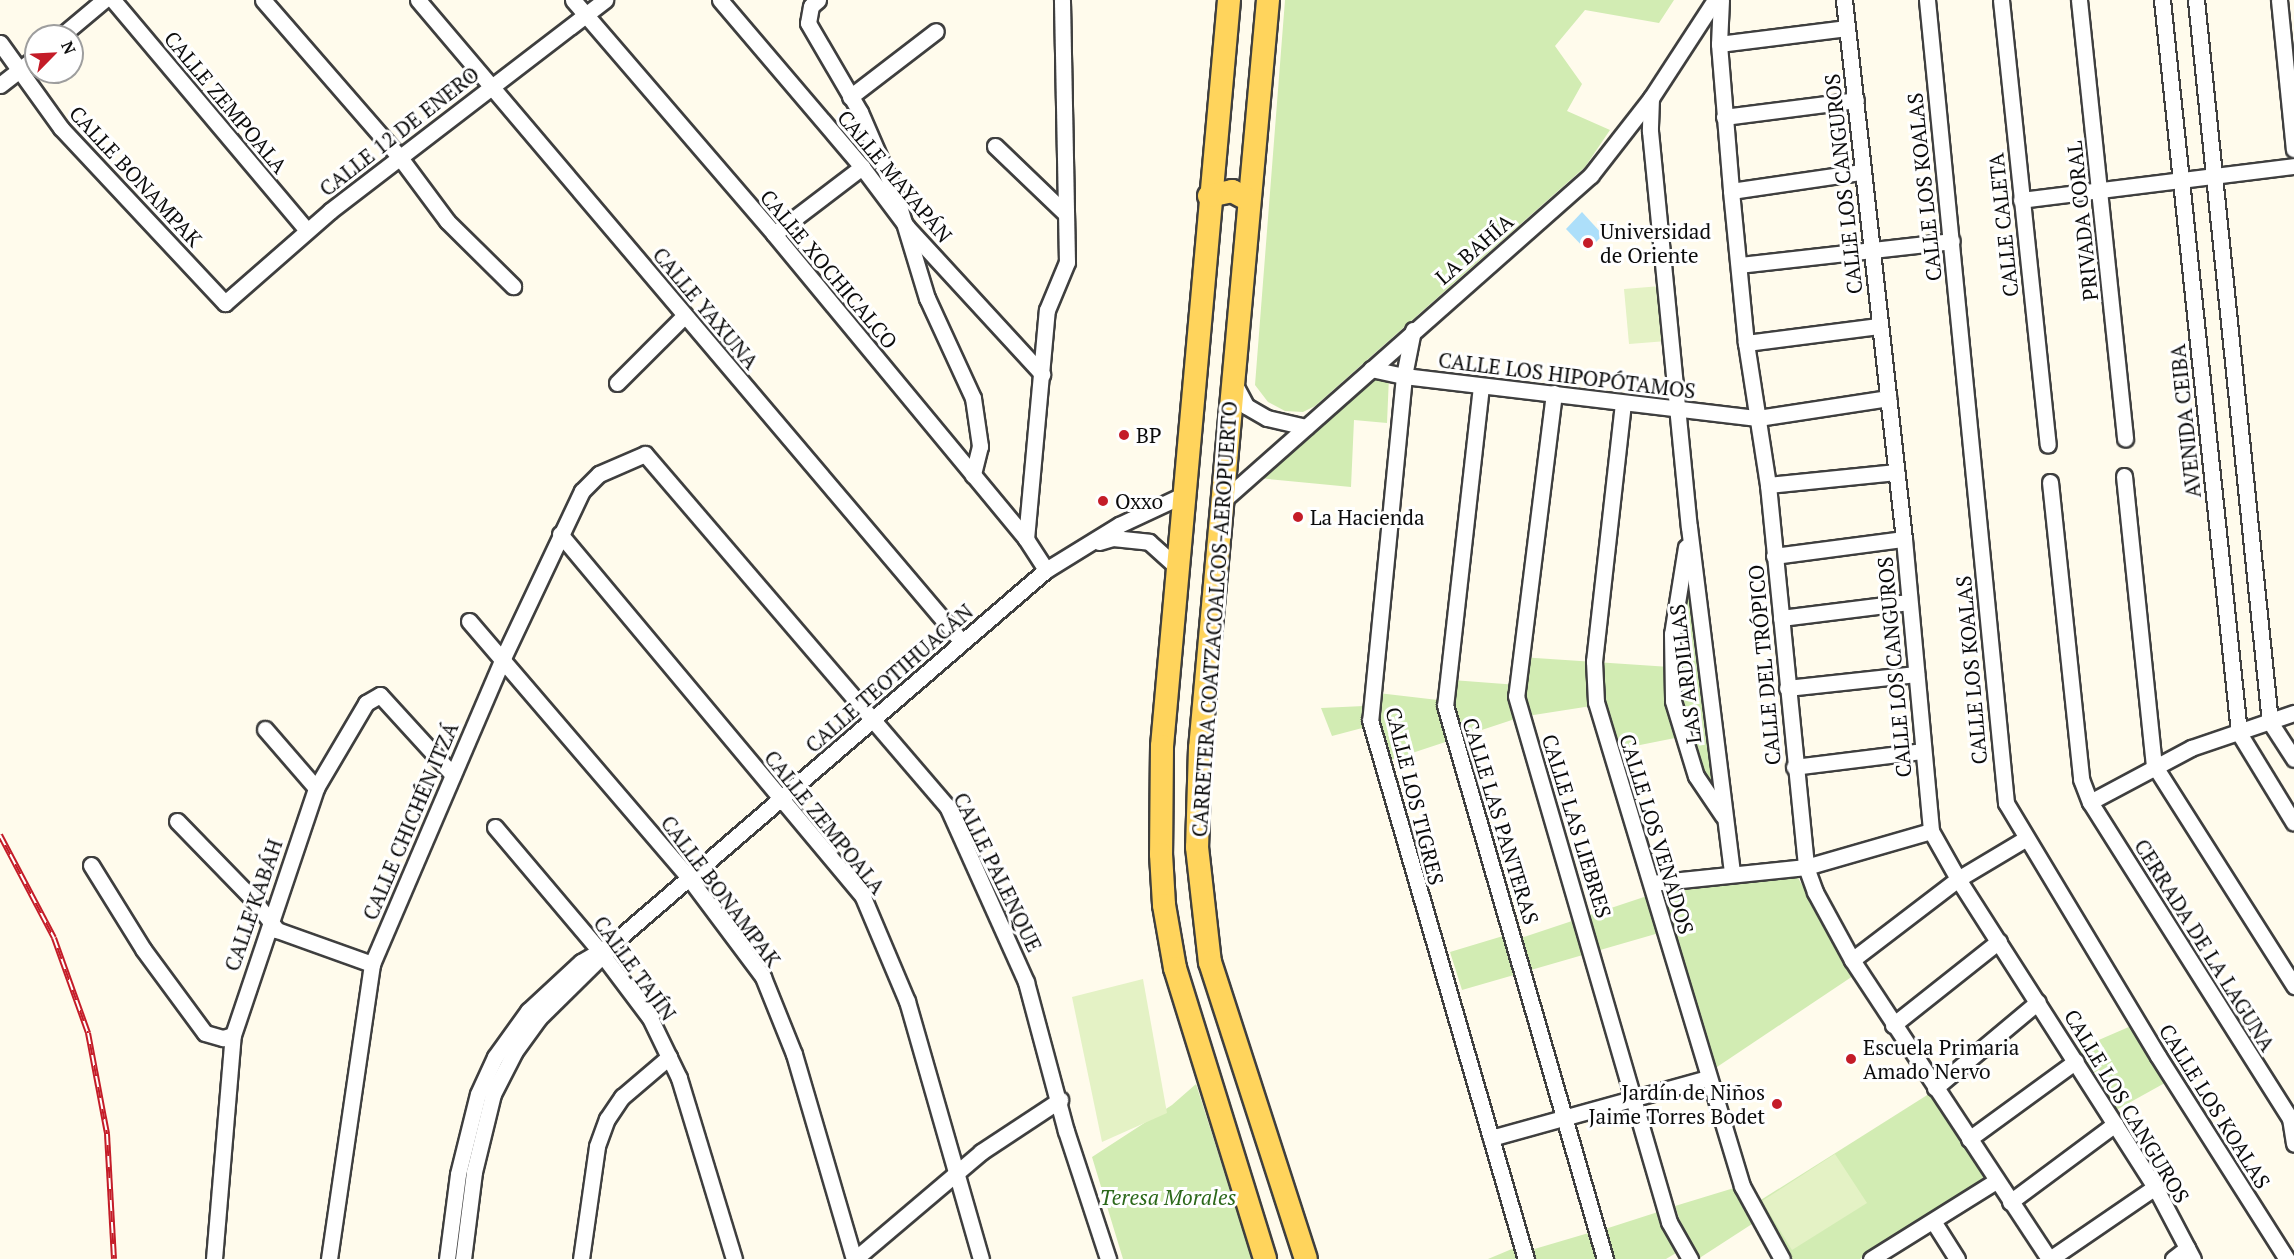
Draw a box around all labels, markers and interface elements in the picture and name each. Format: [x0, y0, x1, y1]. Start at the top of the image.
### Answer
north arrow [24, 24, 84, 84]
street label: CALLE ZEMPOALA [159, 26, 293, 178]
text: N [56, 37, 81, 58]
street label: CALLE 12 DE ENERO [314, 61, 484, 201]
street label: CALLE LOS CANGUROS [1819, 73, 1867, 295]
street label: CALLE LOS KOALAS [1902, 91, 1946, 283]
street label: CALLE BONAMPAK [64, 100, 208, 252]
street label: CALLE MAYAPÁN [832, 105, 958, 247]
street label: PRIVADA CORAL [2061, 140, 2103, 302]
street label: CALLE CALETA [1983, 152, 2023, 298]
street label: CALLE XOCHICALCO [755, 184, 903, 354]
street label: LA BAHÍA [1430, 208, 1518, 290]
place label: Universidad de Oriente [1600, 218, 1711, 268]
marker: Universidad de Oriente [1581, 236, 1595, 250]
street label: CALLE YAXUNA [648, 242, 764, 374]
street label: AVENIDA CEIBA [2164, 343, 2206, 499]
street label: CALLE LOS HIPOPÓTAMOS [1437, 347, 1697, 403]
street label: CARRETERA COATZACOALCOS-AEROPUERTO [1186, 400, 1242, 838]
place label: BP [1136, 422, 1161, 448]
marker: BP [1117, 428, 1131, 442]
place label: Oxxo [1115, 488, 1163, 514]
marker: Oxxo [1096, 494, 1110, 508]
place label: La Hacienda [1310, 504, 1425, 530]
marker: La Hacienda [1291, 510, 1305, 524]
street label: CALLE LOS CANGUROS [1872, 556, 1916, 778]
street label: CALLE DEL TRÓPICO [1743, 564, 1785, 766]
street label: CALLE LOS KOALAS [1950, 575, 1992, 765]
street label: CALLE TEOTIHUACÁN [800, 598, 978, 758]
street label: LAS ARDILLAS [1664, 603, 1706, 745]
street label: CALLE LOS TIGRES [1381, 704, 1449, 888]
street label: CALLE LAS PANTERAS [1458, 715, 1544, 927]
street label: CALLE CHICHÉN ITZÁ [357, 718, 463, 924]
street label: CALLE LAS LIEBRES [1537, 731, 1617, 921]
street label: CALLE LOS VENADOS [1614, 731, 1700, 937]
street label: CALLE ZEMPOALA [759, 745, 891, 899]
street label: CALLE PALENQUE [949, 788, 1047, 956]
street label: CALLE BONAMPAK [656, 810, 786, 972]
street label: CERRADA DE LA LAGUNA [2129, 834, 2281, 1056]
street label: CALLE KABÁH [219, 836, 287, 974]
street label: CALLE TAJÍN [589, 911, 681, 1025]
street label: CALLE LOS CANGUROS [2059, 1005, 2195, 1207]
street label: CALLE LOS KOALAS [2154, 1019, 2276, 1193]
place label: Escuela Primaria Amado Nervo [1863, 1034, 2019, 1084]
marker: Escuela Primaria Amado Nervo [1844, 1052, 1858, 1066]
place label: Jardín de Niños Jaime Torres Bodet [1588, 1079, 1765, 1129]
marker: Jardín de Niños Jaime Torres Bodet [1770, 1097, 1784, 1111]
park label: Teresa Morales [1100, 1184, 1236, 1210]

